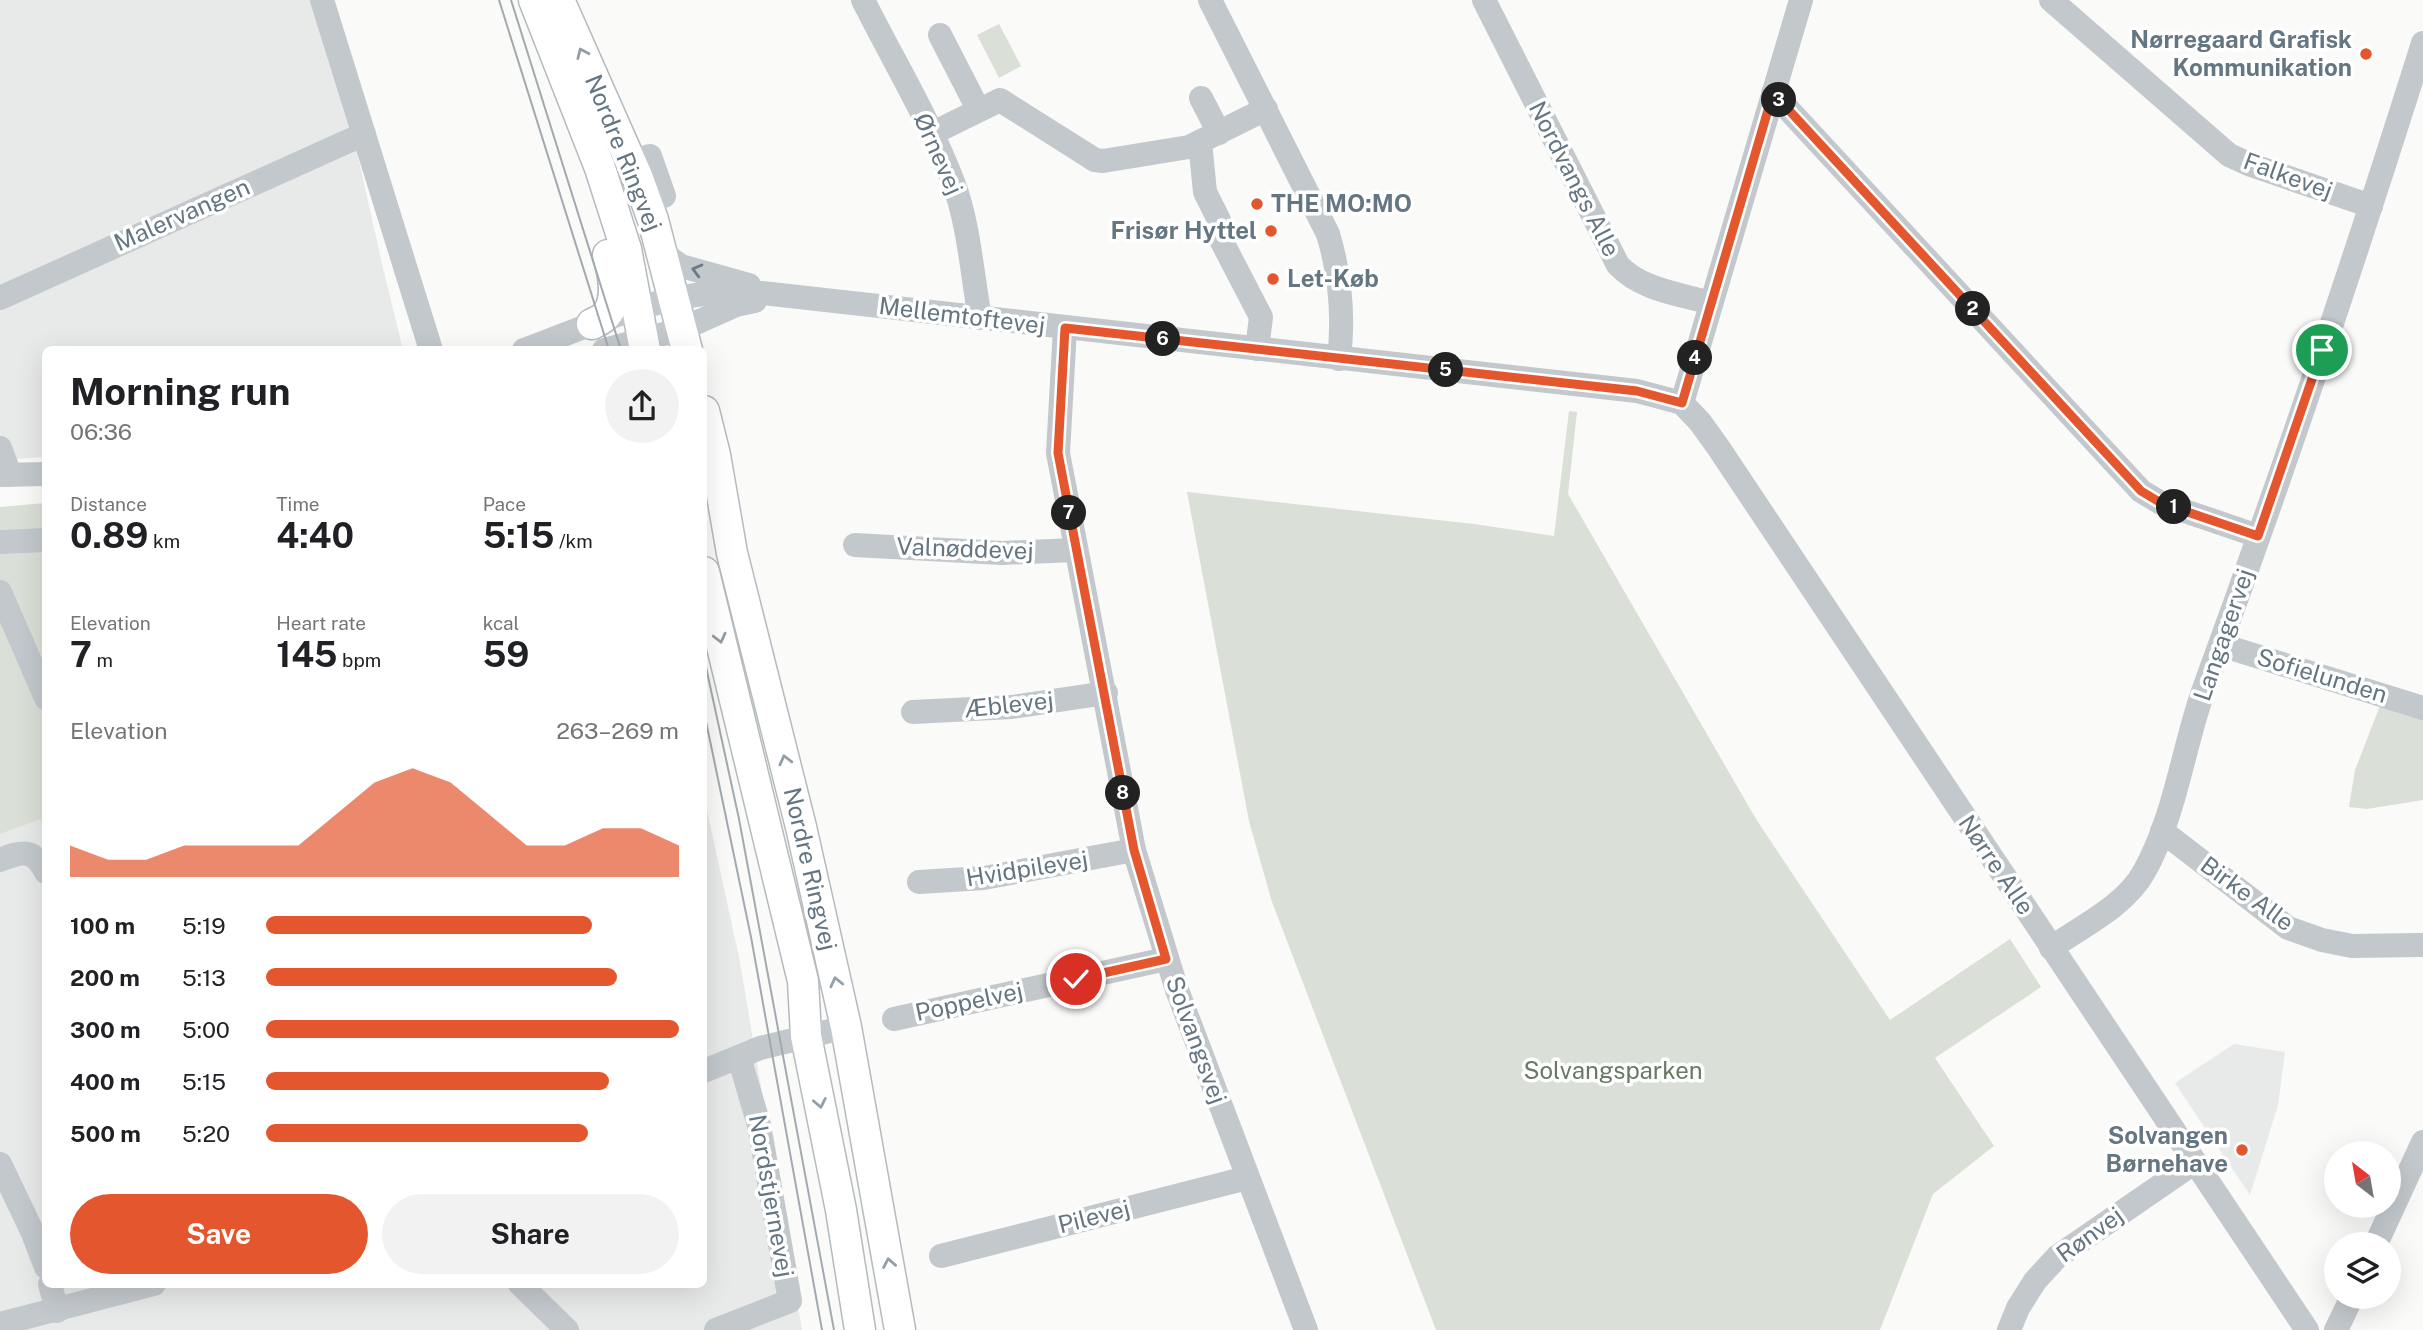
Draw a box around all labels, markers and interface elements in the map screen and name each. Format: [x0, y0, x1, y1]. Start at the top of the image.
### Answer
place label: Nørregaard Grafisk Kommunikation [2130, 25, 2352, 81]
marker: Nørregaard Grafisk Kommunikation [2358, 46, 2374, 62]
one-way arrow [577, 47, 591, 59]
street label: Nordre Ringvej [580, 70, 668, 235]
pin: 3 [1762, 82, 1796, 118]
text: 3 [1772, 88, 1785, 110]
street label: Nordvangs Alle [1524, 96, 1626, 261]
street label: Ørnevej [909, 108, 969, 199]
street label: Falkevej [2240, 146, 2337, 204]
street label: Malervangen [110, 172, 254, 256]
place label: THE MO:MO [1271, 189, 1412, 217]
marker: THE MO:MO [1249, 196, 1265, 212]
place label: Frisør Hyttel [1110, 216, 1257, 244]
marker: Frisør Hyttel [1263, 223, 1279, 239]
one-way arrow [691, 264, 703, 279]
place label: Let-Køb [1287, 264, 1379, 292]
marker: Let-Køb [1265, 271, 1281, 287]
street label: Mellemtoftevej [877, 291, 1047, 339]
pin: 2 [1955, 292, 1990, 326]
text: 2 [1966, 297, 1979, 319]
pin [2292, 320, 2352, 380]
pin: 6 [1146, 322, 1180, 356]
text: 6 [1156, 327, 1169, 349]
icon: arrive [2303, 331, 2341, 369]
pin: 4 [1678, 340, 1712, 376]
text: 4 [1688, 346, 1701, 368]
pin: 5 [1428, 352, 1464, 388]
text: 5 [1439, 358, 1452, 380]
text: Morning run [70, 369, 291, 414]
button: share [605, 369, 679, 443]
text: 06:36 [70, 418, 132, 445]
pin: 1 [2156, 490, 2192, 524]
text: Distance [70, 493, 147, 515]
text: Time [276, 493, 320, 515]
text: Pace [483, 493, 526, 515]
text: 1 [2169, 495, 2178, 517]
pin: 7 [1052, 496, 1086, 530]
text: 7 [1063, 501, 1074, 523]
text: 0.89 [70, 515, 148, 556]
text: 4:40 [276, 515, 354, 556]
text: 5:15 [483, 515, 554, 556]
text: km [148, 530, 180, 552]
text: /km [554, 530, 593, 552]
street label: Valnøddevej [896, 532, 1034, 564]
street label: Langagervej [2187, 565, 2259, 704]
text: Elevation [70, 612, 151, 634]
text: Heart rate [276, 612, 366, 634]
text: kcal [483, 612, 519, 634]
one-way arrow [712, 632, 726, 644]
text: 7 [70, 634, 92, 675]
text: 145 [276, 634, 337, 675]
text: 59 [483, 634, 529, 675]
street label: Sofielunden [2254, 642, 2391, 708]
text: m [92, 649, 113, 671]
text: bpm [337, 649, 381, 671]
street label: Æblevej [963, 685, 1055, 723]
text: Elevation [70, 717, 168, 744]
text: 263–269 m [556, 717, 679, 744]
one-way arrow [779, 754, 793, 766]
pin: 8 [1106, 776, 1140, 810]
text: 8 [1116, 781, 1129, 803]
street label: Nordre Ringvej [779, 785, 843, 953]
street label: Nørre Alle [1953, 809, 2040, 920]
street label: Hvidpilevej [964, 845, 1090, 891]
street label: Birke Alle [2196, 850, 2299, 936]
text: 100 m [70, 912, 135, 939]
text: 5:19 [182, 912, 226, 939]
pin [1046, 949, 1106, 1009]
icon: check [1057, 960, 1095, 998]
text: 200 m [70, 964, 140, 991]
text: 5:13 [182, 964, 226, 991]
street label: Solvangsvej [1161, 972, 1233, 1107]
one-way arrow [830, 976, 844, 988]
street label: Poppelvej [912, 976, 1025, 1026]
text: 300 m [70, 1016, 141, 1043]
text: 5:00 [182, 1016, 230, 1043]
park label: Solvangsparken [1523, 1056, 1703, 1084]
text: 400 m [70, 1068, 140, 1095]
text: 5:15 [182, 1068, 226, 1095]
one-way arrow [811, 1097, 826, 1109]
street label: Nordstjernevej [744, 1112, 800, 1279]
text: 500 m [70, 1120, 141, 1147]
text: 5:20 [182, 1120, 230, 1147]
place label: Solvangen Børnehave [2106, 1121, 2228, 1177]
north arrow [2324, 1141, 2401, 1218]
map controls [2324, 1141, 2401, 1309]
marker: Solvangen Børnehave [2234, 1142, 2250, 1158]
button: Save [70, 1194, 368, 1274]
button: Share [382, 1194, 679, 1274]
street label: Pilevej [1055, 1194, 1133, 1238]
street label: Rønvej [2051, 1201, 2128, 1268]
button: layers [2324, 1232, 2401, 1309]
one-way arrow [882, 1257, 897, 1269]

